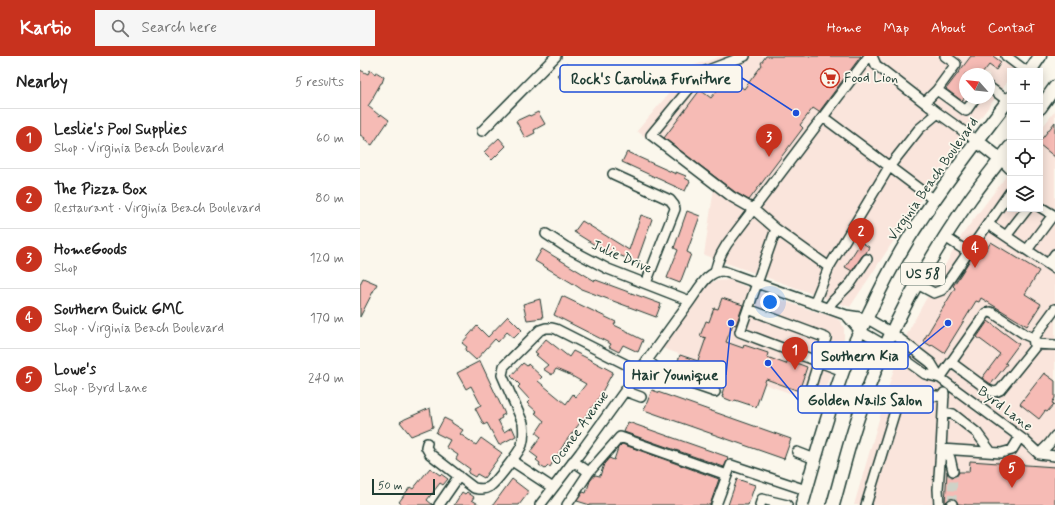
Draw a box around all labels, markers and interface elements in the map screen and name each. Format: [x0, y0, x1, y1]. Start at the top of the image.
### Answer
search box [95, 10, 375, 46]
text: Kartio [20, 16, 71, 41]
icon: search [109, 17, 131, 39]
text: Search here [141, 18, 217, 38]
text: Home [827, 19, 861, 37]
text: Map [883, 19, 909, 37]
text: About [931, 19, 966, 37]
text: Contact [988, 19, 1035, 37]
callout: Rock's Carolina Furniture [560, 65, 742, 92]
supermarket icon: Food Lion [819, 67, 841, 89]
north arrow [959, 68, 995, 104]
map controls [1007, 68, 1043, 212]
button: + [1007, 68, 1043, 104]
place label: Food Lion [844, 69, 898, 87]
text: Rock's Carolina Furniture [571, 70, 732, 90]
text: Nearby [16, 71, 68, 93]
text: 5 results [295, 74, 344, 91]
button: − [1007, 104, 1043, 140]
street label: Virginia Beach Boulevard [884, 114, 983, 245]
text: Leslie's Pool Supplies [54, 120, 187, 140]
pin: 3 [756, 124, 782, 157]
text: 1 [26, 130, 32, 147]
text: 60 m [316, 130, 344, 147]
text: Shop · Virginia Beach Boulevard [54, 140, 224, 157]
button: locate [1007, 140, 1043, 176]
button: layers [1007, 176, 1043, 212]
text: The Pizza Box [54, 180, 147, 200]
text: 2 [26, 190, 32, 207]
text: 80 m [315, 190, 344, 207]
text: Restaurant · Virginia Beach Boulevard [54, 200, 261, 217]
pin: 2 [848, 218, 874, 251]
pin: 4 [962, 235, 988, 268]
street label: Julie Drive [589, 236, 656, 278]
text: HomeGoods [54, 240, 127, 260]
text: 3 [26, 250, 32, 267]
text: 120 m [310, 250, 344, 267]
text: Shop [54, 260, 78, 277]
road number: US 58 [901, 263, 945, 285]
your location [760, 292, 780, 312]
text: Southern Buick GMC [54, 300, 184, 320]
text: 4 [25, 310, 33, 327]
text: 170 m [310, 310, 344, 327]
text: Shop · Virginia Beach Boulevard [54, 320, 224, 337]
pin: 1 [782, 337, 808, 370]
callout: Southern Kia [812, 342, 908, 369]
text: Southern Kia [821, 347, 899, 367]
text: Lowe's [54, 360, 96, 380]
callout: Hair Younique [624, 361, 726, 388]
text: Hair Younique [632, 366, 719, 386]
text: 5 [25, 370, 33, 387]
text: 240 m [308, 370, 344, 387]
text: Shop · Byrd Lane [54, 380, 147, 397]
street label: Byrd Lane [974, 382, 1036, 436]
callout: Golden Nails Salon [798, 386, 933, 413]
street label: Oconee Avenue [547, 387, 613, 469]
text: Golden Nails Salon [808, 391, 923, 411]
pin: 5 [999, 455, 1025, 488]
scale bar [372, 477, 435, 496]
text: 50 m [378, 479, 403, 493]

